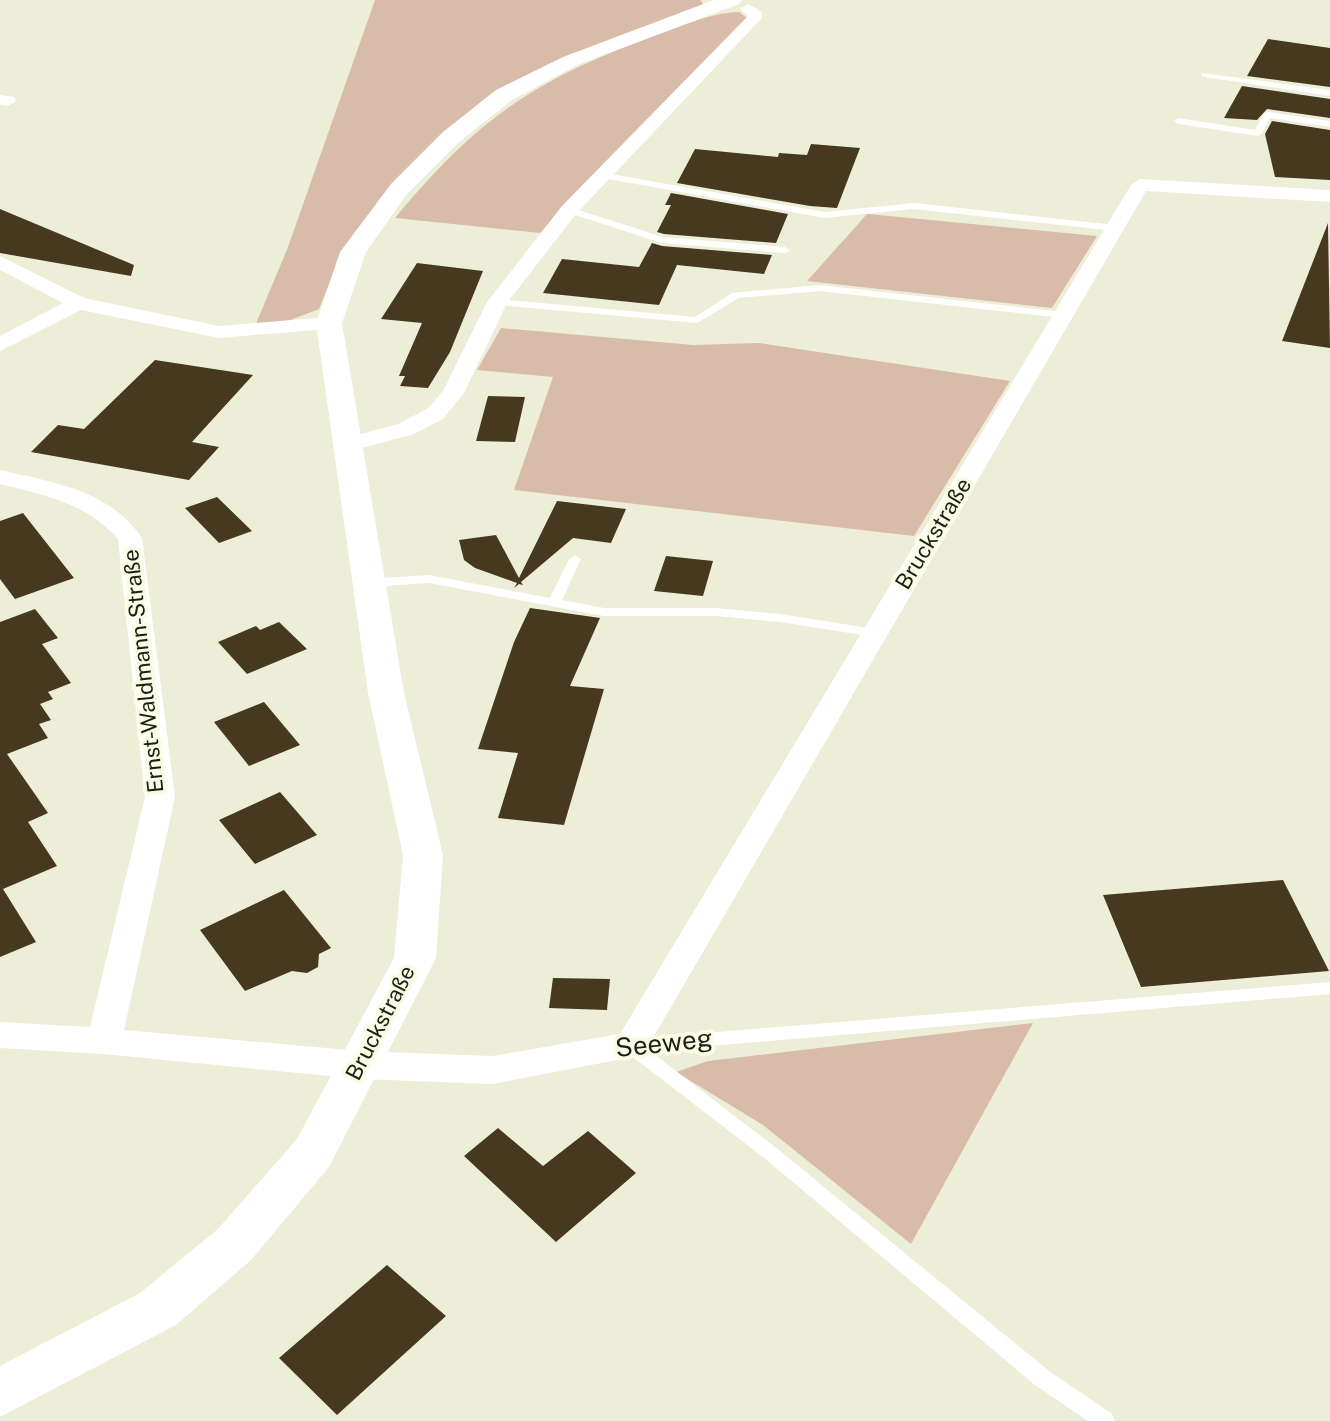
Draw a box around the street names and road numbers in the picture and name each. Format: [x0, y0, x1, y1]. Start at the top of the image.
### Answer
street label: Bruckstraße [890, 474, 978, 594]
street label: Ernst-Waldmann-Straße [118, 548, 170, 794]
street label: Bruckstraße [341, 961, 421, 1085]
street label: Seeweg [614, 1023, 714, 1065]

